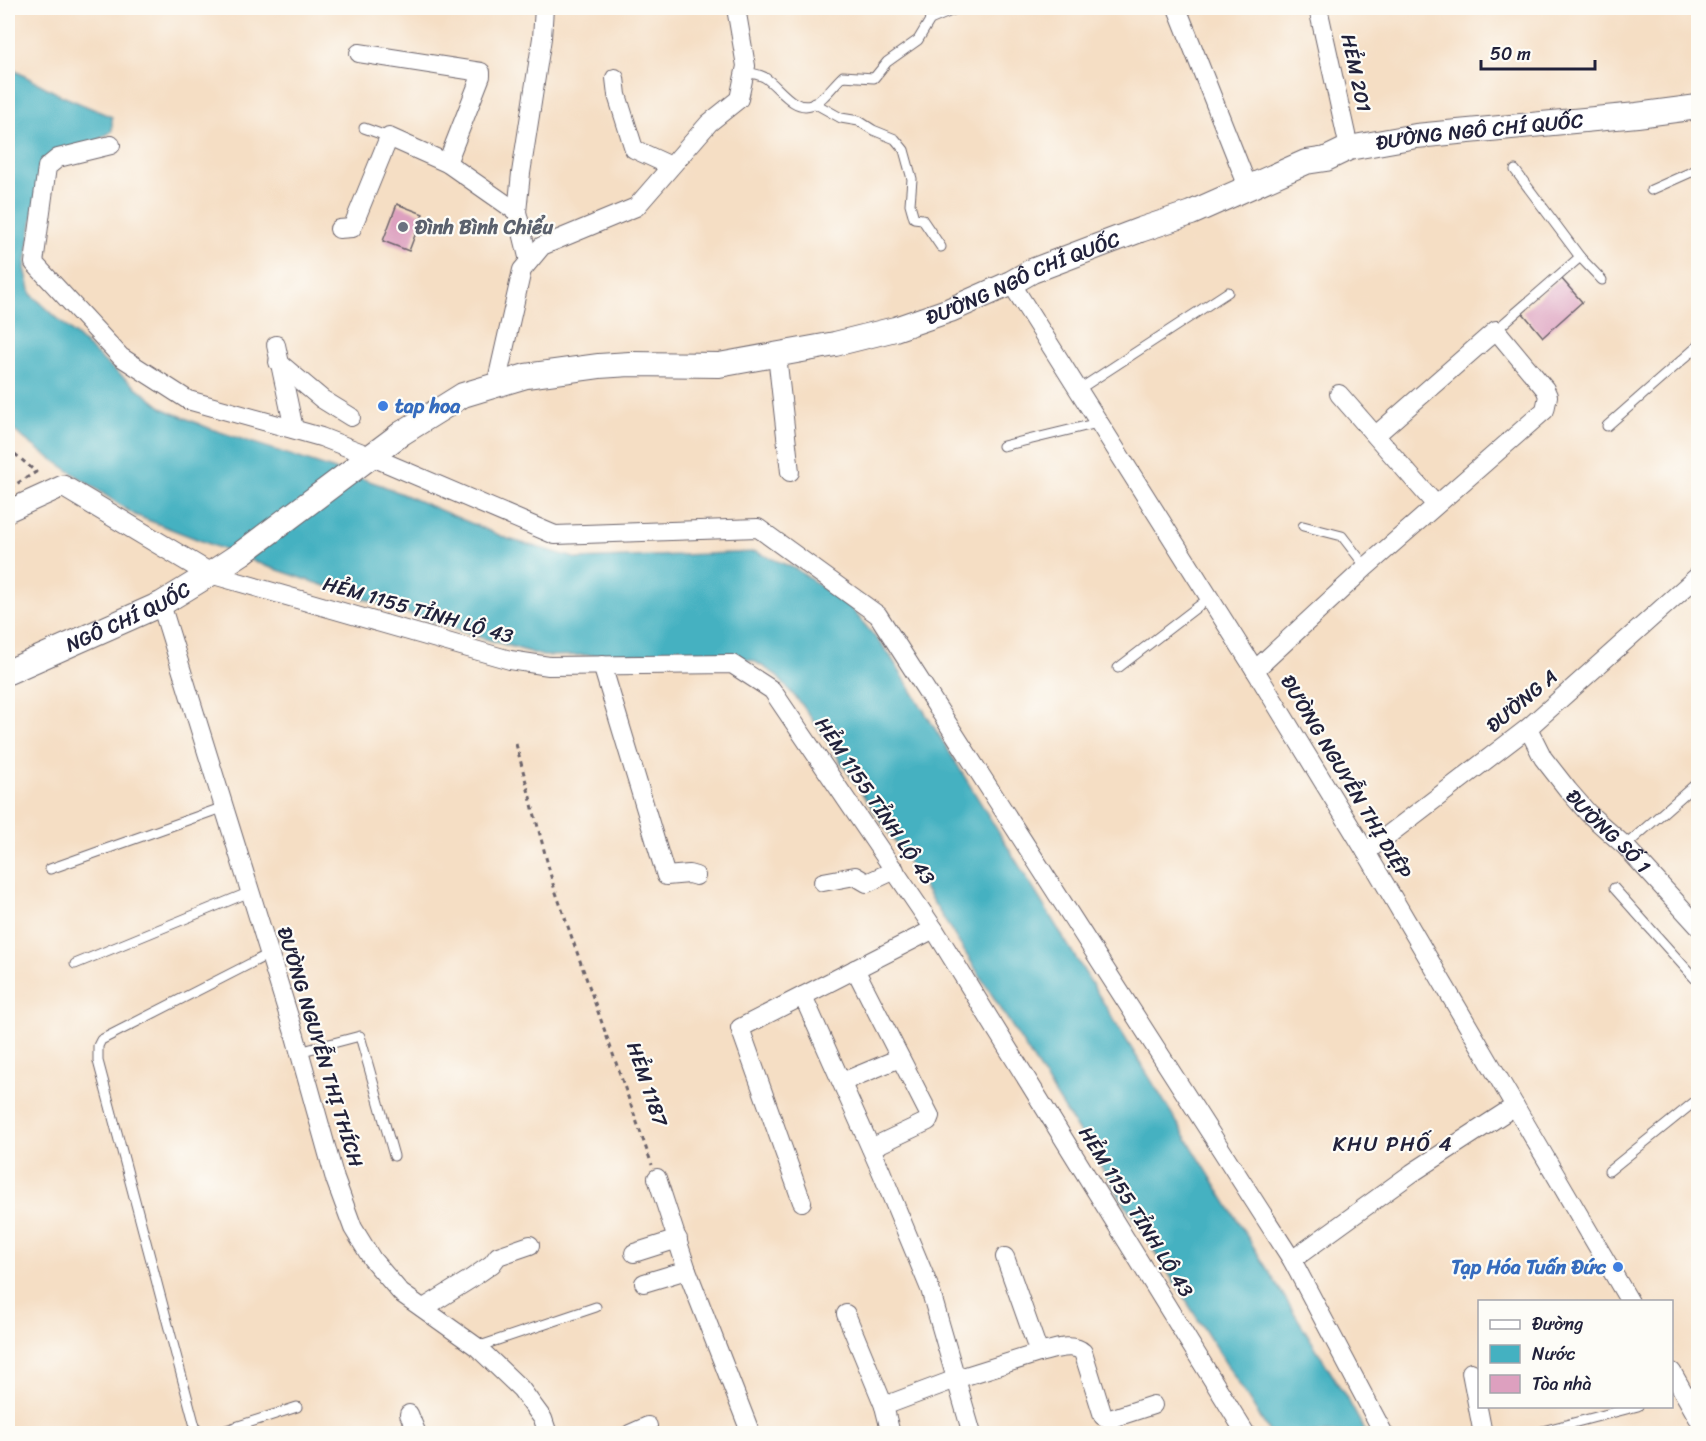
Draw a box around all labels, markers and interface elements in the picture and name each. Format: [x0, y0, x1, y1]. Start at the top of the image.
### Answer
street label: HẺM 201 [1331, 30, 1381, 116]
scale bar [1481, 33, 1595, 71]
text: 50 m [1490, 38, 1531, 70]
street label: ĐƯỜNG NGÔ CHÍ QUỐC [1373, 103, 1585, 160]
place label: Đình Bình Chiểu [414, 210, 553, 245]
marker: Đình Bình Chiểu [396, 220, 410, 234]
street label: ĐƯỜNG NGÔ CHÍ QUỐC [921, 221, 1126, 335]
place label: tap hoa [395, 389, 461, 424]
marker: tap hoa [376, 399, 390, 413]
street label: HẺM 1155 TỈNH LỘ 43 [319, 566, 517, 654]
street label: NGÔ CHÍ QUỐC [60, 572, 198, 662]
street label: ĐƯỜNG A [1478, 660, 1566, 742]
street label: ĐƯỜNG NGUYỄN THỊ DIỆP [1271, 668, 1421, 886]
street label: HẺM 1155 TỈNH LỘ 43 [805, 710, 945, 892]
street label: ĐƯỜNG SỐ 1 [1557, 781, 1660, 882]
street label: ĐƯỜNG NGUYỄN THỊ THÍCH [267, 923, 373, 1171]
street label: HẺM 1187 [616, 1037, 678, 1133]
street label: HẺM 1155 TỈNH LỘ 43 [1069, 1119, 1203, 1305]
district label: KHU PHỐ 4 [1333, 1125, 1453, 1163]
place label: Tạp Hóa Tuấn Đức [1451, 1250, 1607, 1285]
marker: Tạp Hóa Tuấn Đức [1611, 1260, 1625, 1274]
legend [1478, 1300, 1673, 1408]
text: Đường [1532, 1308, 1583, 1340]
text: Nước [1532, 1338, 1575, 1370]
text: Tòa nhà [1532, 1368, 1591, 1400]

